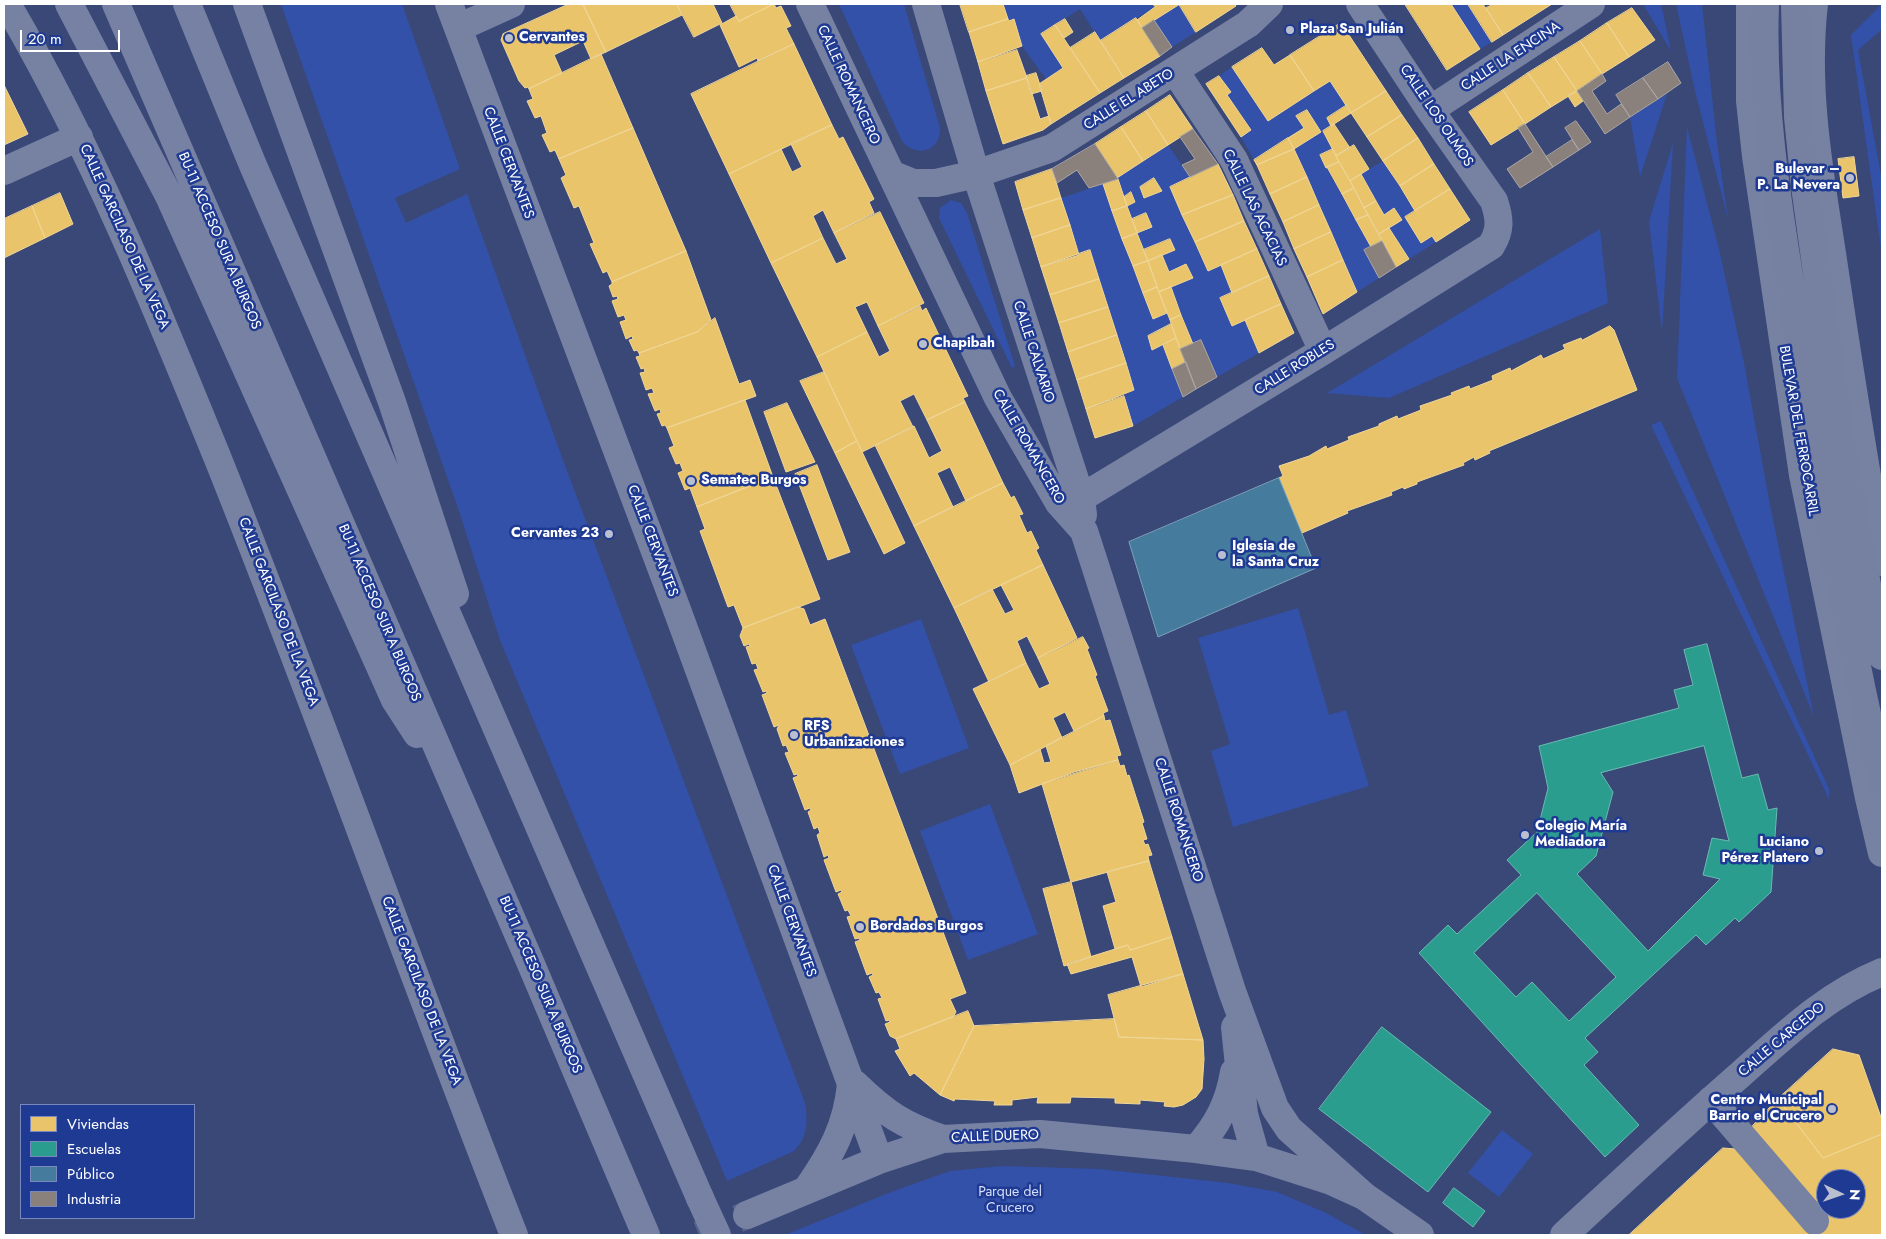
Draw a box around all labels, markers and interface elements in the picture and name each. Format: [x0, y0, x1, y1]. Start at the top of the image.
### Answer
street label: CALLE LA ENCINA [1458, 19, 1564, 95]
scale bar [22, 20, 122, 52]
place label: Plaza San Julián [1300, 22, 1404, 38]
street label: CALLE ROMANCERO [813, 23, 883, 147]
marker: Plaza San Julián [1284, 24, 1296, 36]
text: 20 m [28, 28, 62, 50]
place label: Cervantes [519, 30, 585, 46]
marker: Cervantes [503, 32, 515, 44]
street label: CALLE LOS OLMOS [1396, 62, 1476, 170]
street label: CALLE EL ABETO [1081, 66, 1177, 134]
street label: CALLE CERVANTES [479, 105, 537, 221]
street label: CALLE GARCILASO DE LA VEGA [76, 142, 172, 332]
street label: CALLE LAS ACACIAS [1218, 147, 1290, 269]
street label: BU-11 ACCESO SUR A BURGOS [174, 150, 264, 332]
place label: Bulevar – P. La Nevera [1757, 162, 1840, 194]
marker: Bulevar – P. La Nevera [1844, 172, 1856, 184]
street label: CALLE CALVARIO [1009, 299, 1057, 405]
place label: Chapibah [933, 336, 995, 352]
street label: CALLE ROBLES [1252, 337, 1338, 399]
marker: Chapibah [917, 338, 929, 350]
street label: BULEVAR DEL FERROCARRIL [1775, 344, 1821, 518]
street label: CALLE ROMANCERO [988, 387, 1068, 507]
place label: Sematec Burgos [701, 473, 806, 489]
marker: Sematec Burgos [685, 475, 697, 487]
street label: CALLE CERVANTES [623, 483, 681, 599]
street label: CALLE GARCILASO DE LA VEGA [234, 515, 322, 709]
street label: BU-11 ACCESO SUR A BURGOS [334, 522, 424, 704]
place label: Cervantes 23 [511, 526, 599, 542]
marker: Cervantes 23 [603, 528, 615, 540]
place label: Iglesia de la Santa Cruz [1232, 539, 1319, 572]
marker: Iglesia de la Santa Cruz [1216, 549, 1228, 561]
place label: RFS Urbanizaciones [804, 719, 904, 752]
marker: RFS Urbanizaciones [788, 729, 800, 741]
street label: CALLE ROMANCERO [1150, 756, 1206, 884]
place label: Colegio María Mediadora [1535, 819, 1627, 852]
marker: Colegio María Mediadora [1519, 829, 1531, 841]
place label: Luciano Pérez Platero [1721, 835, 1809, 868]
marker: Luciano Pérez Platero [1813, 845, 1825, 857]
street label: CALLE CERVANTES [763, 863, 819, 979]
street label: CALLE GARCILASO DE LA VEGA [377, 894, 465, 1088]
street label: BU-11 ACCESO SUR A BURGOS [495, 894, 585, 1076]
place label: Bordados Burgos [870, 919, 983, 935]
marker: Bordados Burgos [854, 921, 866, 933]
street label: CALLE CARCEDO [1735, 999, 1829, 1081]
place label: Centro Municipal Barrio el Crucero [1709, 1093, 1822, 1126]
marker: Centro Municipal Barrio el Crucero [1826, 1103, 1838, 1115]
legend [20, 1104, 195, 1219]
text: Viviendas [67, 1113, 129, 1135]
street label: CALLE DUERO [951, 1127, 1039, 1147]
text: Escuelas [67, 1138, 121, 1160]
text: Público [67, 1163, 114, 1185]
north arrow [1816, 1169, 1866, 1219]
park label: Parque del Crucero [978, 1185, 1042, 1218]
text: Industria [67, 1188, 121, 1210]
text: N [1845, 1189, 1865, 1201]

